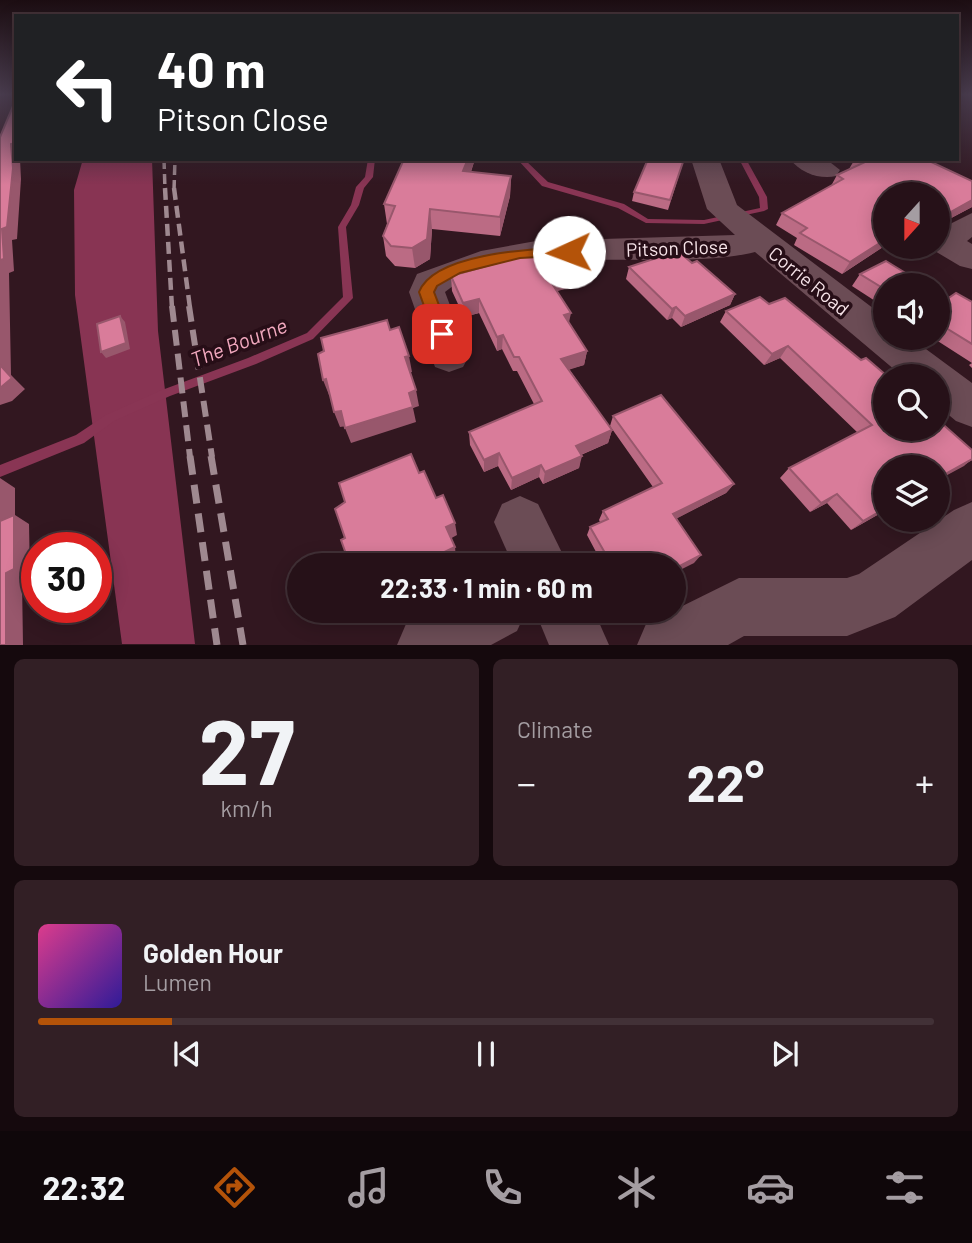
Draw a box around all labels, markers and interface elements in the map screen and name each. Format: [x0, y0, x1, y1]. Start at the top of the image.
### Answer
text: 40 m [157, 39, 265, 98]
icon: left [42, 42, 133, 133]
text: Pitson Close [157, 99, 329, 137]
north arrow [873, 182, 950, 259]
map controls [873, 182, 950, 532]
position arrow [532, 215, 606, 289]
street label: Pitson Close [626, 234, 728, 261]
street label: Corrie Road [765, 241, 854, 320]
button: sound [873, 273, 950, 350]
pin [412, 304, 472, 364]
water label: The Bourne [187, 312, 290, 371]
icon: arrive [423, 315, 461, 353]
button: search [873, 364, 950, 441]
button: layers [873, 455, 950, 532]
speed limit sign: 30 [21, 532, 112, 623]
text: 22:33 · 1 min · 60 m [380, 572, 593, 603]
text: 27 [198, 694, 295, 803]
text: Climate [517, 715, 593, 743]
text: 22° [687, 750, 764, 812]
text: − [517, 759, 536, 805]
text: + [915, 759, 934, 805]
text: km/h [220, 794, 273, 822]
text: Golden Hour [143, 937, 283, 968]
text: Lumen [143, 968, 212, 996]
icon: previous [168, 1035, 206, 1073]
icon: pause [467, 1035, 505, 1073]
icon: next [766, 1035, 804, 1073]
icon: directions [210, 1163, 259, 1212]
icon: music [344, 1163, 393, 1212]
icon: phone [478, 1163, 527, 1212]
icon: climate [612, 1163, 661, 1212]
icon: car [746, 1163, 795, 1212]
icon: filters [880, 1163, 929, 1212]
text: 22:32 [43, 1168, 125, 1206]

